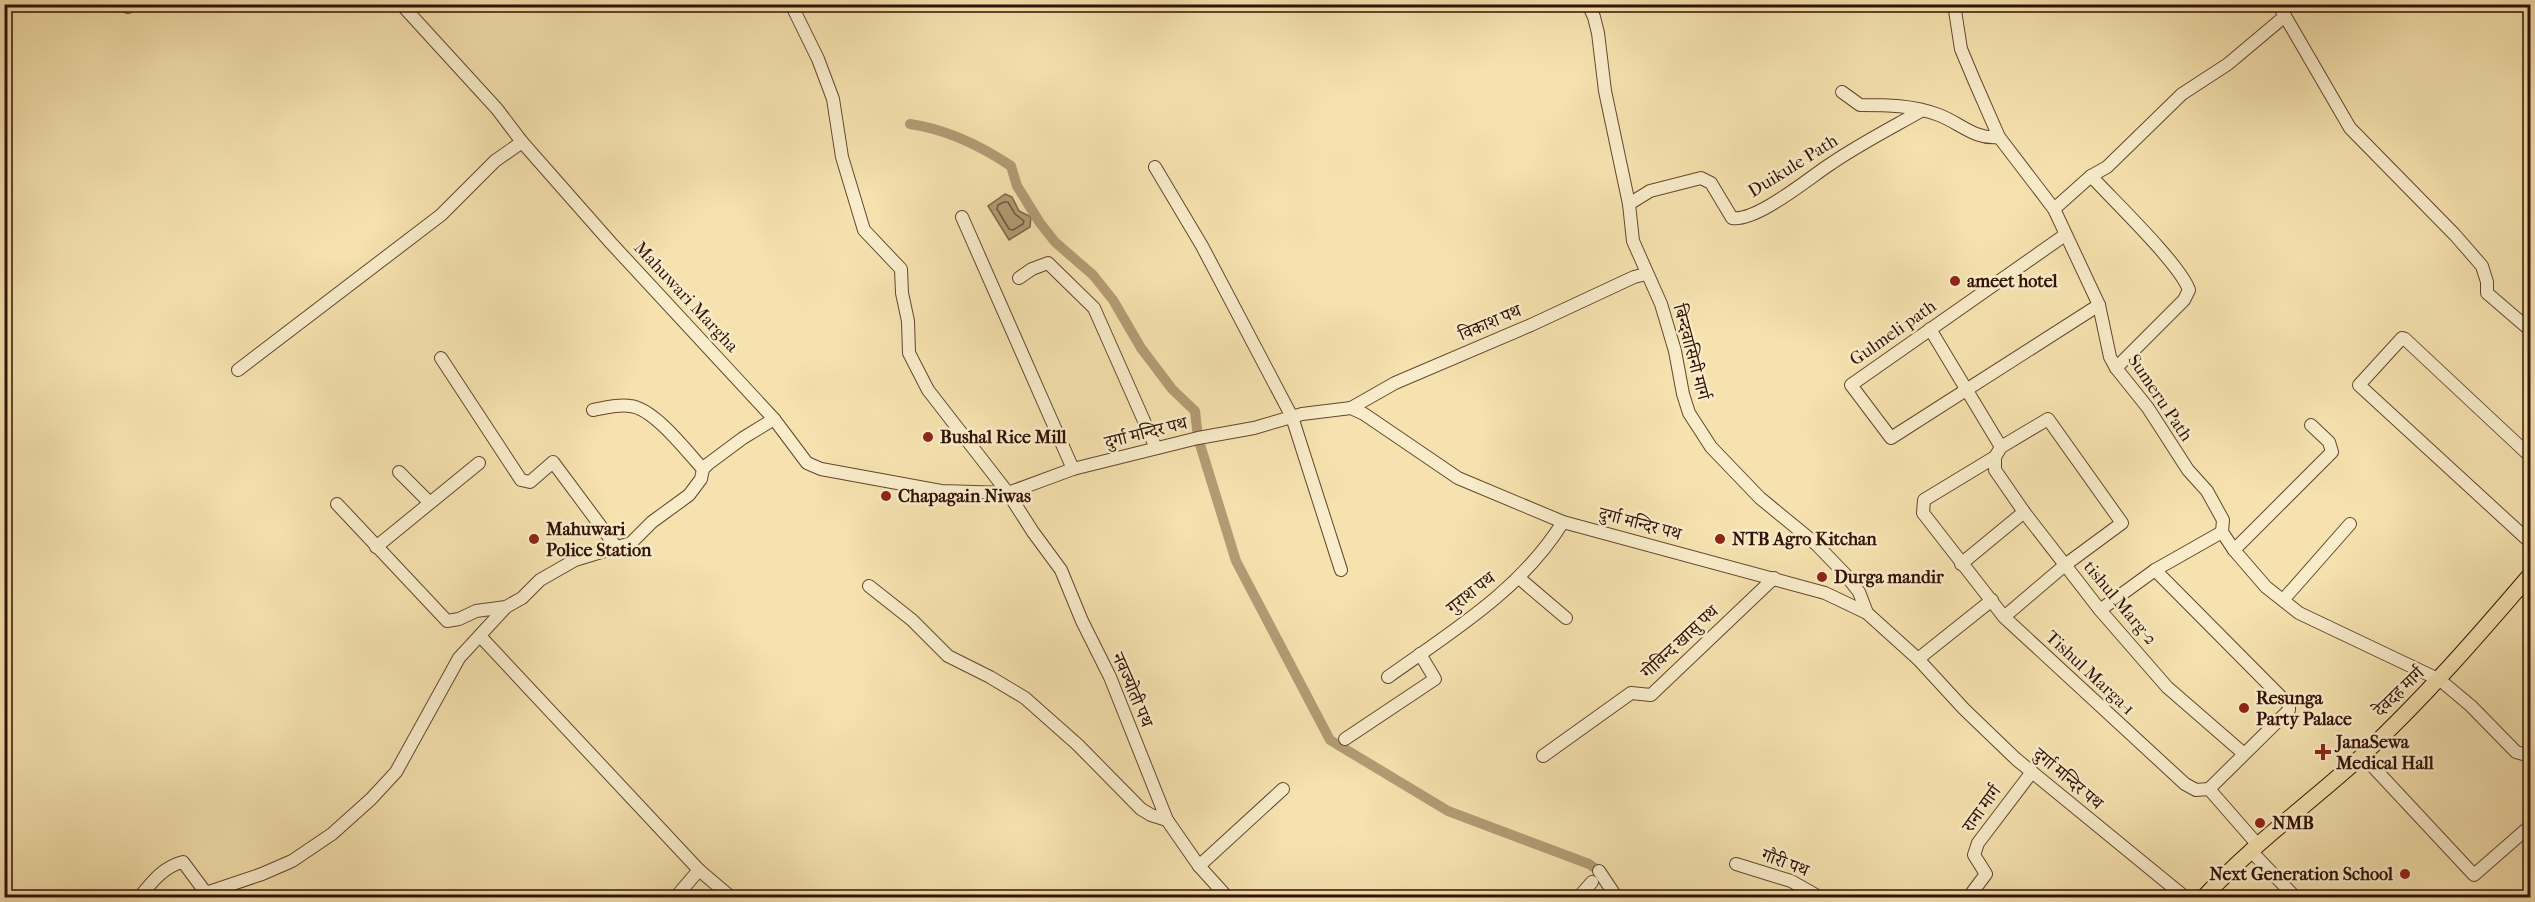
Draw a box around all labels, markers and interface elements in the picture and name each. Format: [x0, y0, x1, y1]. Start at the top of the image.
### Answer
street label: Duikule Path [1744, 130, 1842, 202]
street label: Mahuwari Margha [629, 237, 743, 357]
place label: ameet hotel [1967, 271, 2059, 292]
marker: ameet hotel [1948, 274, 1962, 288]
street label: Gulmeli path [1846, 296, 1940, 370]
street label: विकाश पथ [1455, 300, 1526, 346]
street label: बिन्दवासिनी मार्ग [1668, 301, 1714, 404]
street label: Sumeru Path [2123, 350, 2197, 446]
street label: दुर्गा मन्दिर पथ [1102, 412, 1191, 454]
place label: Bushal Rice Mill [940, 427, 1067, 448]
marker: Bushal Rice Mill [921, 430, 935, 444]
place label: Chapagain Niwas [898, 486, 1031, 507]
marker: Chapagain Niwas [879, 489, 893, 503]
street label: दुर्गा मन्दिर पथ [1596, 503, 1685, 545]
place label: Mahuwari Police Station [545, 519, 652, 561]
place label: NTB Agro Kitchan [1732, 529, 1877, 550]
marker: Mahuwari Police Station [527, 532, 541, 546]
marker: NTB Agro Kitchan [1713, 532, 1727, 546]
street label: tishul Marg-2 [2079, 557, 2161, 649]
street label: गुराश पथ [1442, 567, 1501, 619]
place label: Durga mandir [1834, 567, 1944, 588]
marker: Durga mandir [1815, 570, 1829, 584]
street label: गोविन्द खासु पथ [1636, 600, 1724, 684]
street label: Tishul Marga-1 [2041, 626, 2139, 720]
street label: नवज्योती पथ [1107, 649, 1158, 732]
street label: देवदह मार्ग [2369, 662, 2430, 722]
place label: Resunga Party Palace [2256, 688, 2352, 730]
marker: Resunga Party Palace [2237, 701, 2251, 715]
place label: JanaSewa Medical Hall [2334, 732, 2435, 774]
street label: दुर्गा मन्दिर पथ [2028, 743, 2108, 815]
marker: JanaSewa Medical Hall [2314, 743, 2332, 761]
street label: राना मार्ग [1957, 780, 2007, 837]
place label: NMB [2272, 813, 2314, 834]
marker: NMB [2253, 816, 2267, 830]
street label: गौरी पथ [1758, 843, 1813, 882]
place label: Next Generation School [2209, 864, 2394, 885]
marker: Next Generation School [2398, 867, 2412, 881]

